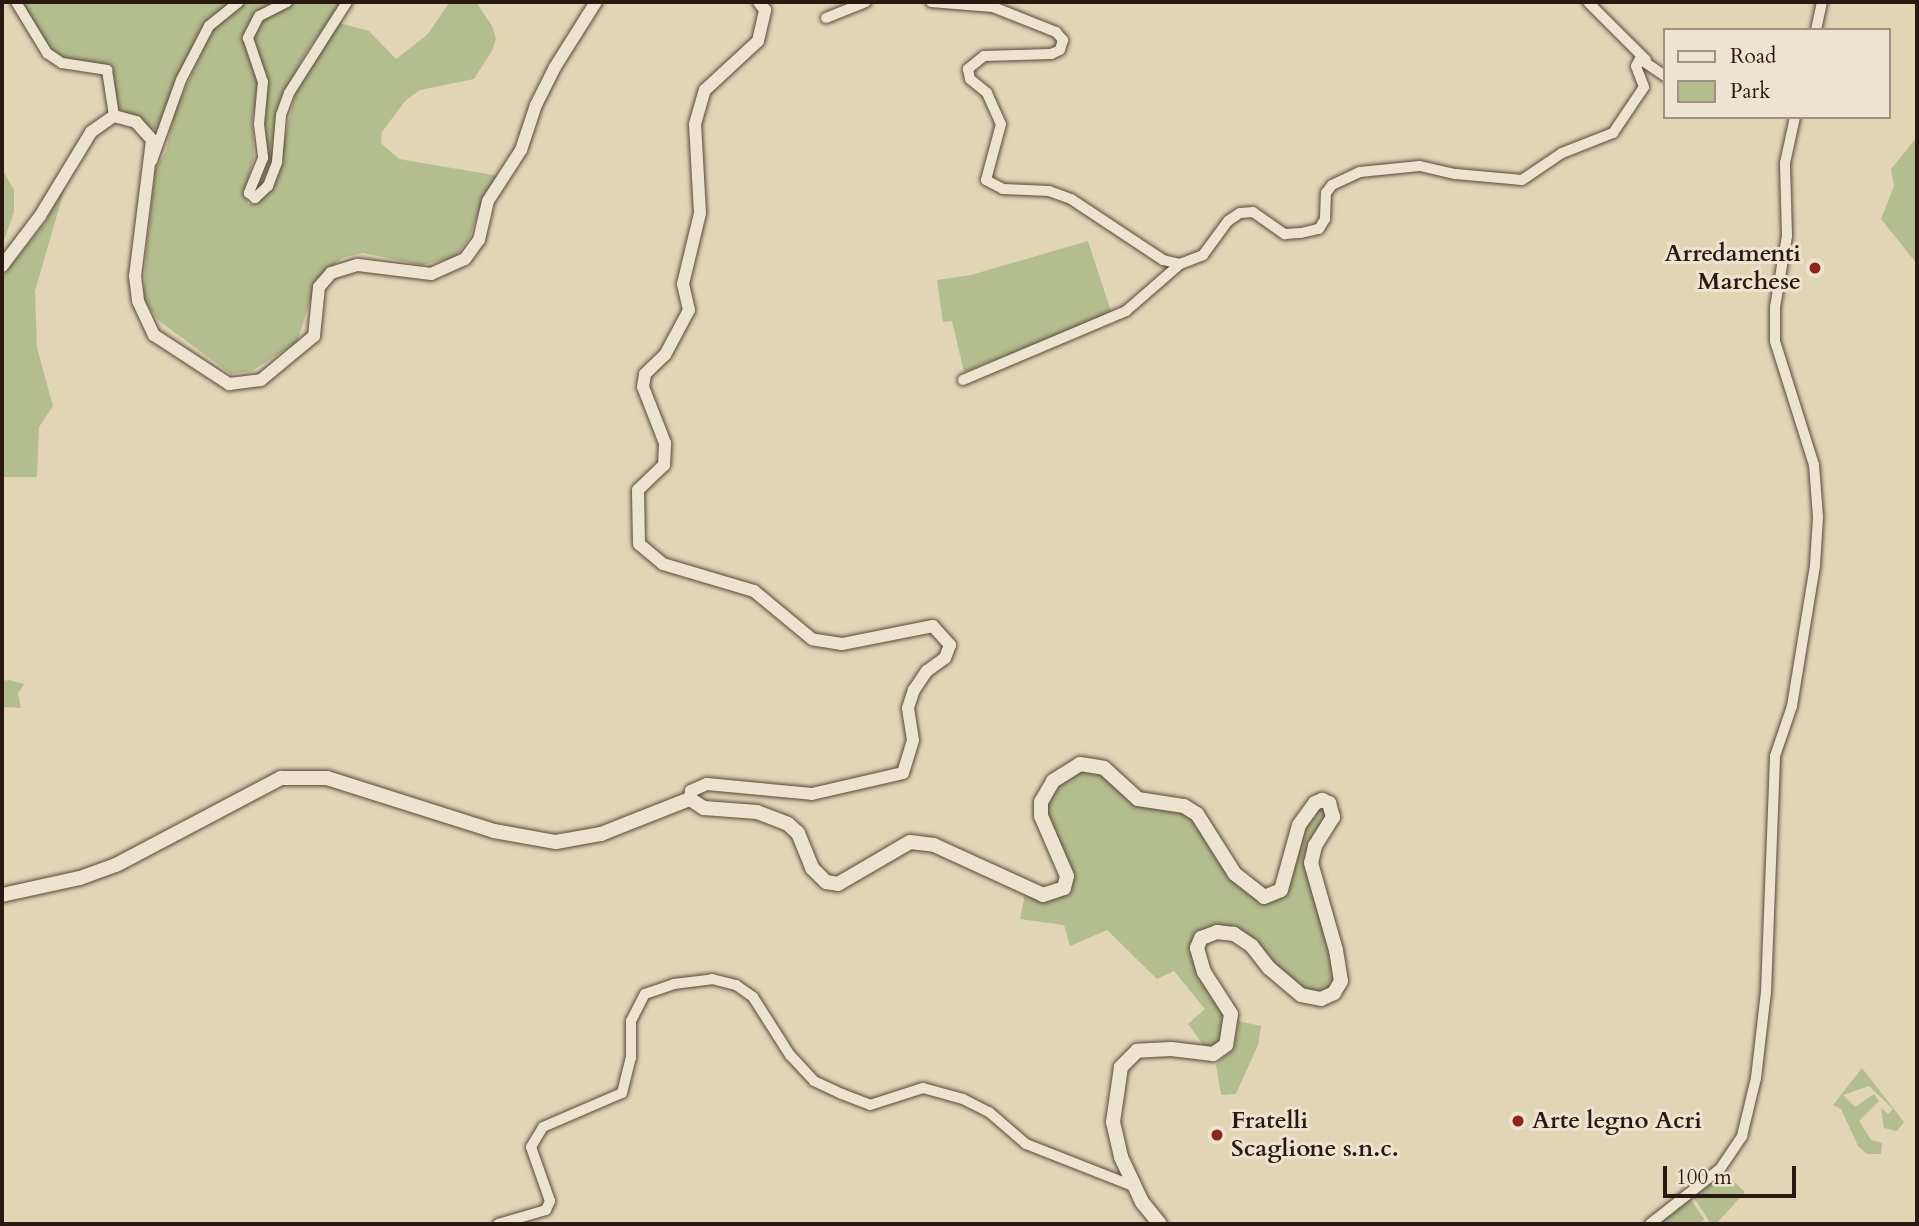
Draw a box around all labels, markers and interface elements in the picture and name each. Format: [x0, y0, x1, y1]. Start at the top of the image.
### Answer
legend [1664, 28, 1891, 119]
text: Road [1730, 42, 1776, 71]
text: Park [1730, 77, 1770, 106]
place label: Arredamenti Marchese [1664, 240, 1801, 296]
marker: Arredamenti Marchese [1807, 260, 1823, 276]
place label: Fratelli Scaglione s.n.c. [1231, 1107, 1399, 1163]
place label: Arte legno Acri [1532, 1107, 1702, 1135]
marker: Arte legno Acri [1510, 1113, 1526, 1129]
marker: Fratelli Scaglione s.n.c. [1209, 1127, 1225, 1143]
scale bar [1667, 1152, 1800, 1196]
text: 100 m [1676, 1163, 1732, 1192]

